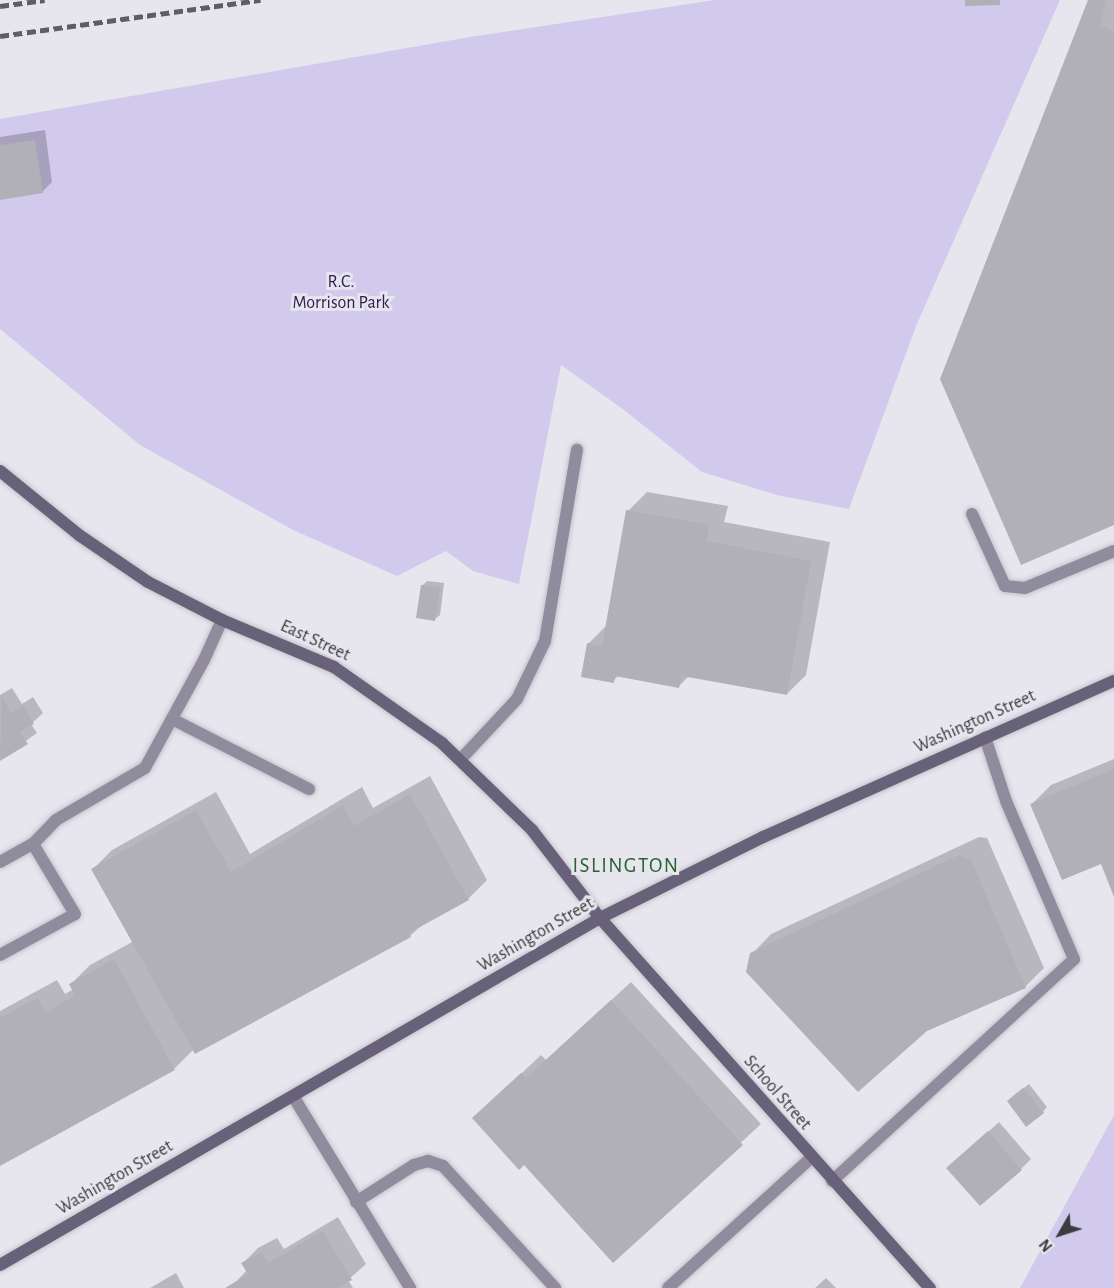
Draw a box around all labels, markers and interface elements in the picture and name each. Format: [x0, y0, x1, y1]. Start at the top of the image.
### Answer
park label: R.C. Morrison Park [292, 272, 390, 314]
street label: East Street [277, 615, 353, 667]
street label: Washington Street [911, 686, 1039, 758]
district label: ISLINGTON [572, 853, 680, 879]
street label: Washington Street [474, 893, 598, 977]
street label: School Street [739, 1051, 815, 1135]
street label: Washington Street [53, 1136, 177, 1220]
north arrow [1030, 1204, 1090, 1264]
text: N [1036, 1236, 1056, 1255]

